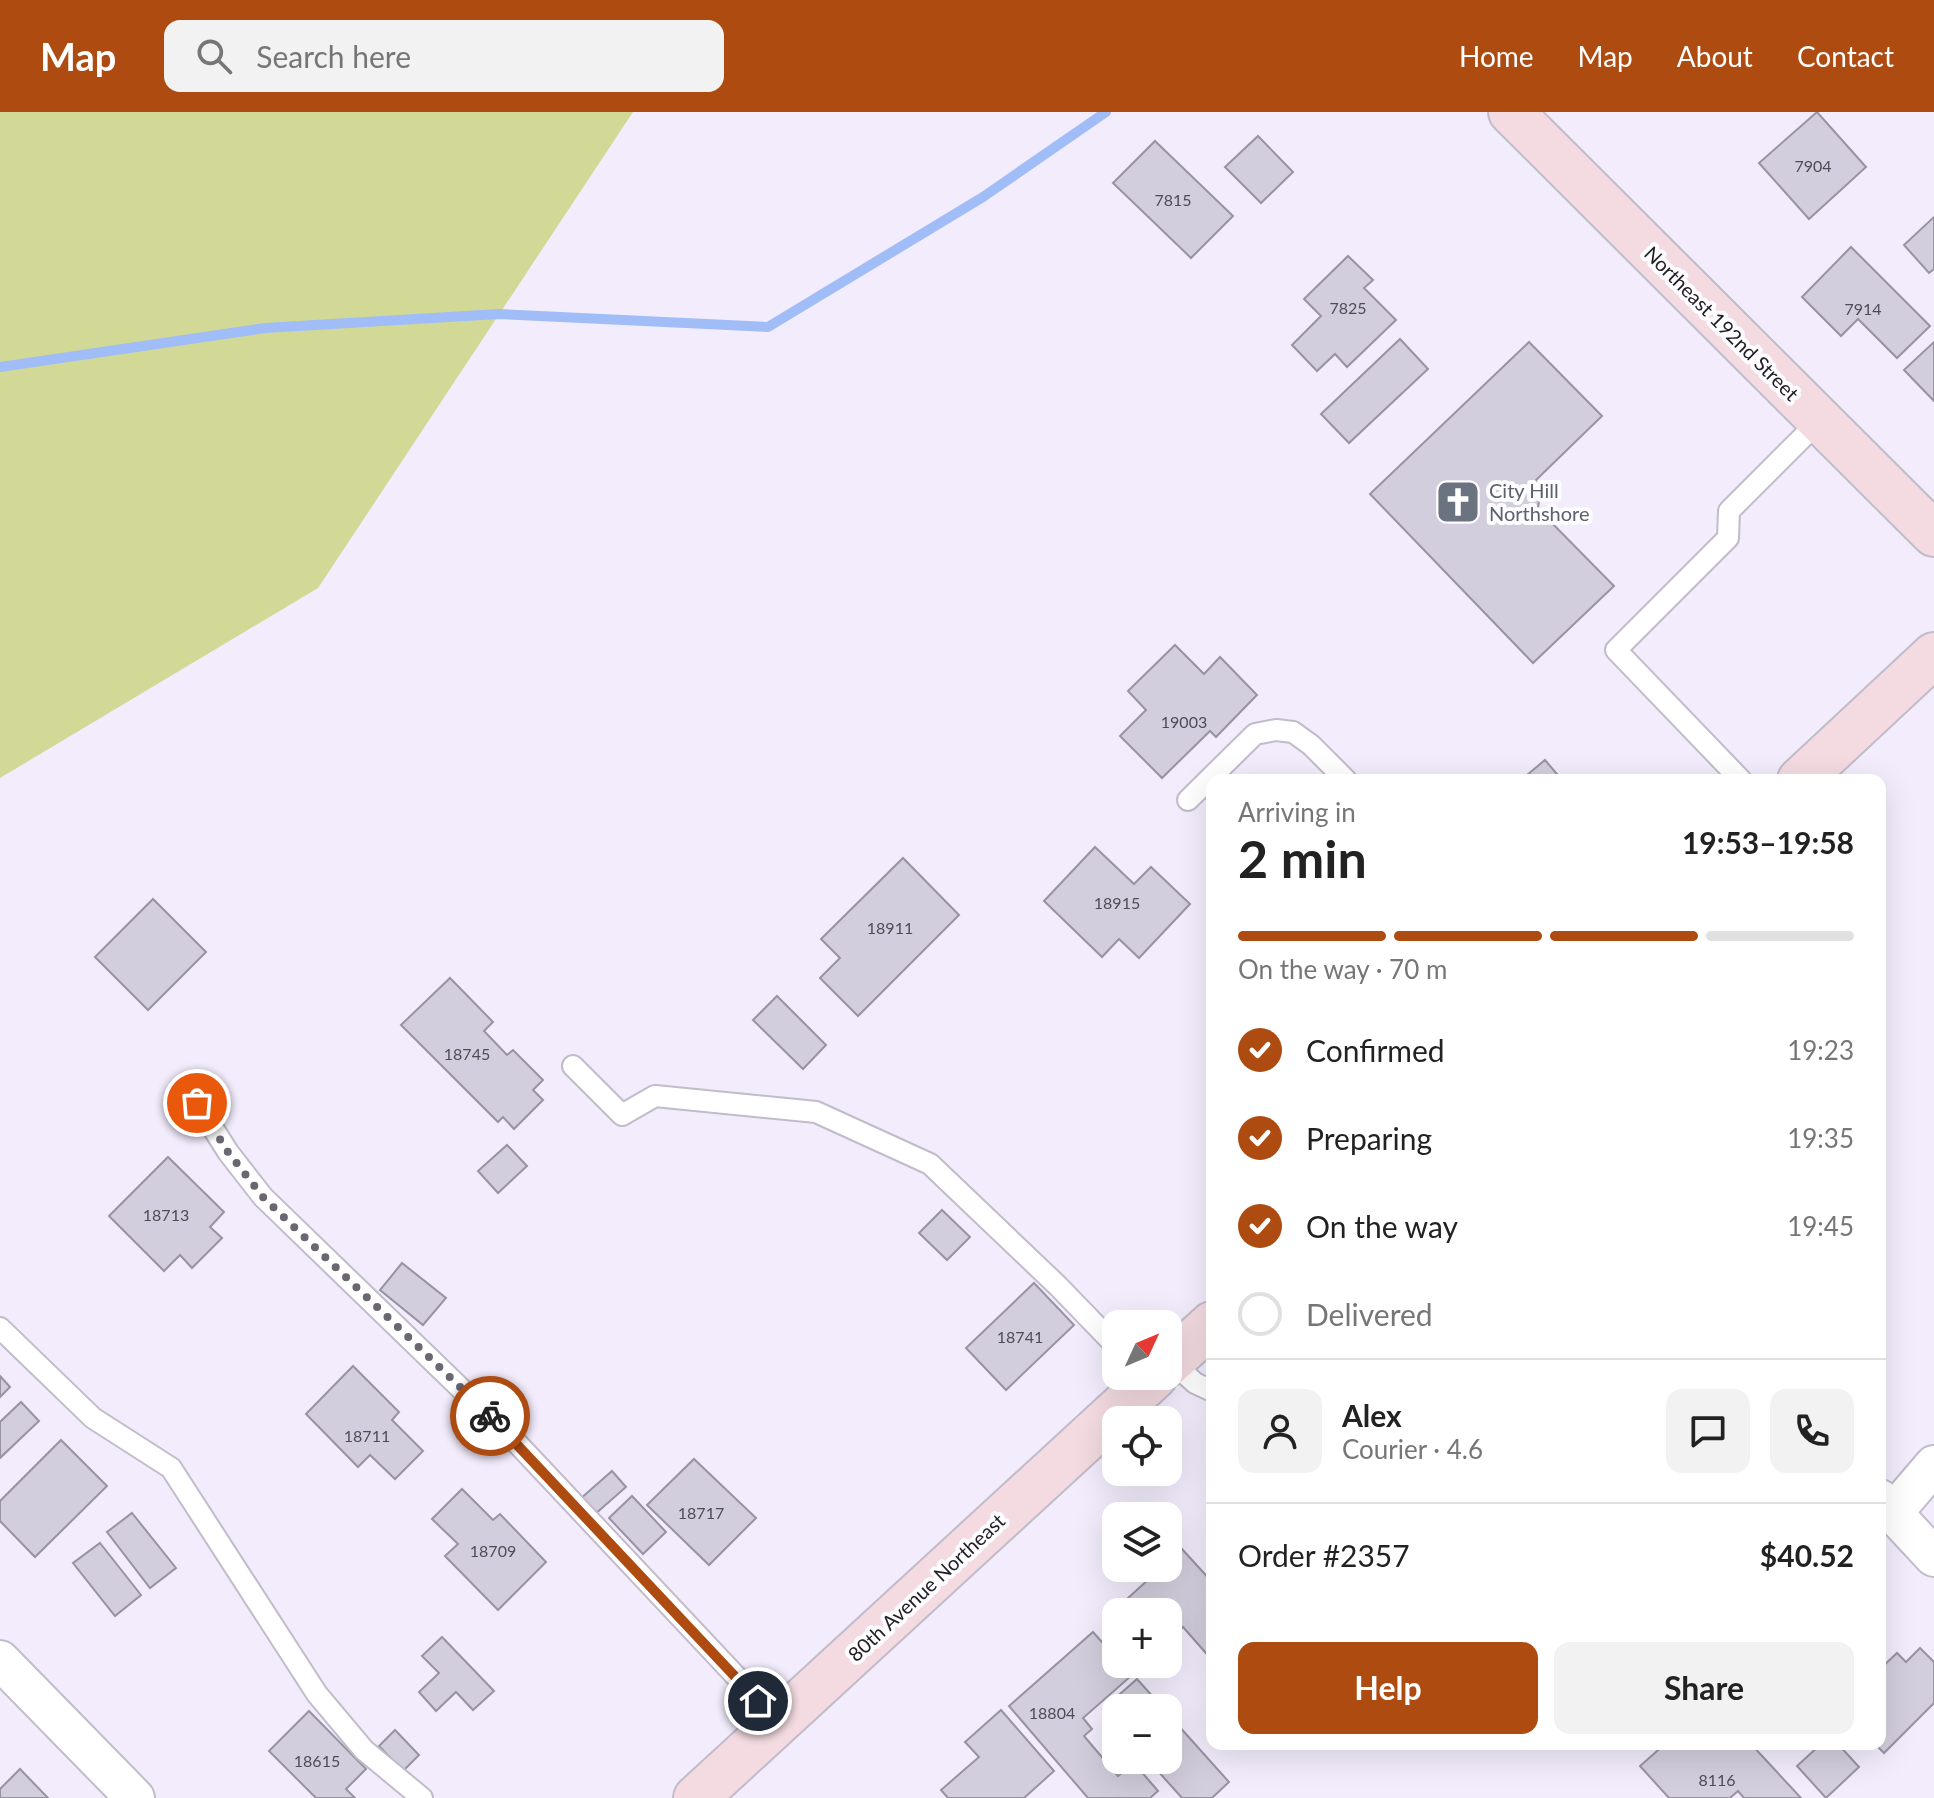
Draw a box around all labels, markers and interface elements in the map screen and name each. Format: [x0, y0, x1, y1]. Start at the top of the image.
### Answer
search box [164, 20, 724, 92]
text: Map [40, 33, 116, 79]
icon: search [192, 34, 236, 78]
text: Search here [256, 38, 411, 74]
text: Home [1459, 39, 1534, 73]
text: Map [1578, 39, 1633, 73]
text: About [1677, 39, 1753, 73]
text: Contact [1797, 39, 1894, 73]
house number: 7904 [1794, 156, 1832, 175]
house number: 7815 [1154, 190, 1192, 209]
street label: Northeast 192nd Street [1640, 241, 1804, 405]
house number: 7825 [1329, 298, 1367, 317]
house number: 7914 [1844, 299, 1882, 318]
church icon: City Hill Northshore [1434, 478, 1482, 526]
place label: City Hill Northshore [1489, 478, 1590, 525]
house number: 19003 [1161, 712, 1207, 731]
text: Arriving in [1238, 796, 1356, 828]
text: 19:53–19:58 [1682, 824, 1854, 860]
text: 2 min [1238, 827, 1367, 889]
house number: 18915 [1094, 893, 1140, 912]
house number: 18911 [867, 918, 913, 937]
text: On the way · 70 m [1238, 953, 1447, 985]
icon: check [1238, 1028, 1282, 1072]
text: Confirmed [1306, 1032, 1445, 1068]
text: 19:23 [1787, 1034, 1854, 1066]
house number: 18745 [444, 1044, 490, 1063]
pin [163, 1069, 231, 1137]
icon: bag [175, 1081, 219, 1125]
icon: check [1238, 1116, 1282, 1160]
text: Preparing [1306, 1120, 1432, 1156]
text: 19:35 [1787, 1122, 1854, 1154]
icon: check [1238, 1204, 1282, 1248]
house number: 18713 [143, 1205, 189, 1224]
text: On the way [1306, 1208, 1458, 1244]
text: 19:45 [1787, 1210, 1854, 1242]
text: Delivered [1306, 1296, 1433, 1332]
north arrow [1102, 1310, 1182, 1390]
map controls [1102, 1310, 1182, 1774]
house number: 18741 [997, 1327, 1043, 1346]
courier [450, 1376, 530, 1456]
button: person [1238, 1389, 1322, 1473]
button: chat [1666, 1389, 1750, 1473]
button: phone [1770, 1389, 1854, 1473]
icon: bike [468, 1394, 512, 1438]
text: Alex [1342, 1397, 1402, 1433]
button: locate [1102, 1406, 1182, 1486]
house number: 18711 [344, 1426, 390, 1445]
text: Courier · 4.6 [1342, 1433, 1483, 1465]
button: layers [1102, 1502, 1182, 1582]
house number: 18717 [678, 1503, 724, 1522]
street label: 80th Avenue Northeast [843, 1508, 1009, 1666]
text: Order #2357 [1238, 1537, 1410, 1573]
text: $40.52 [1760, 1537, 1854, 1573]
house number: 18709 [470, 1541, 516, 1560]
button: + [1102, 1598, 1182, 1678]
button: Help [1238, 1642, 1538, 1734]
button: Share [1554, 1642, 1854, 1734]
pin [724, 1667, 792, 1735]
icon: home [736, 1679, 780, 1723]
button: − [1102, 1694, 1182, 1774]
house number: 18804 [1029, 1703, 1075, 1722]
house number: 18615 [294, 1751, 340, 1770]
house number: 8116 [1698, 1770, 1736, 1789]

